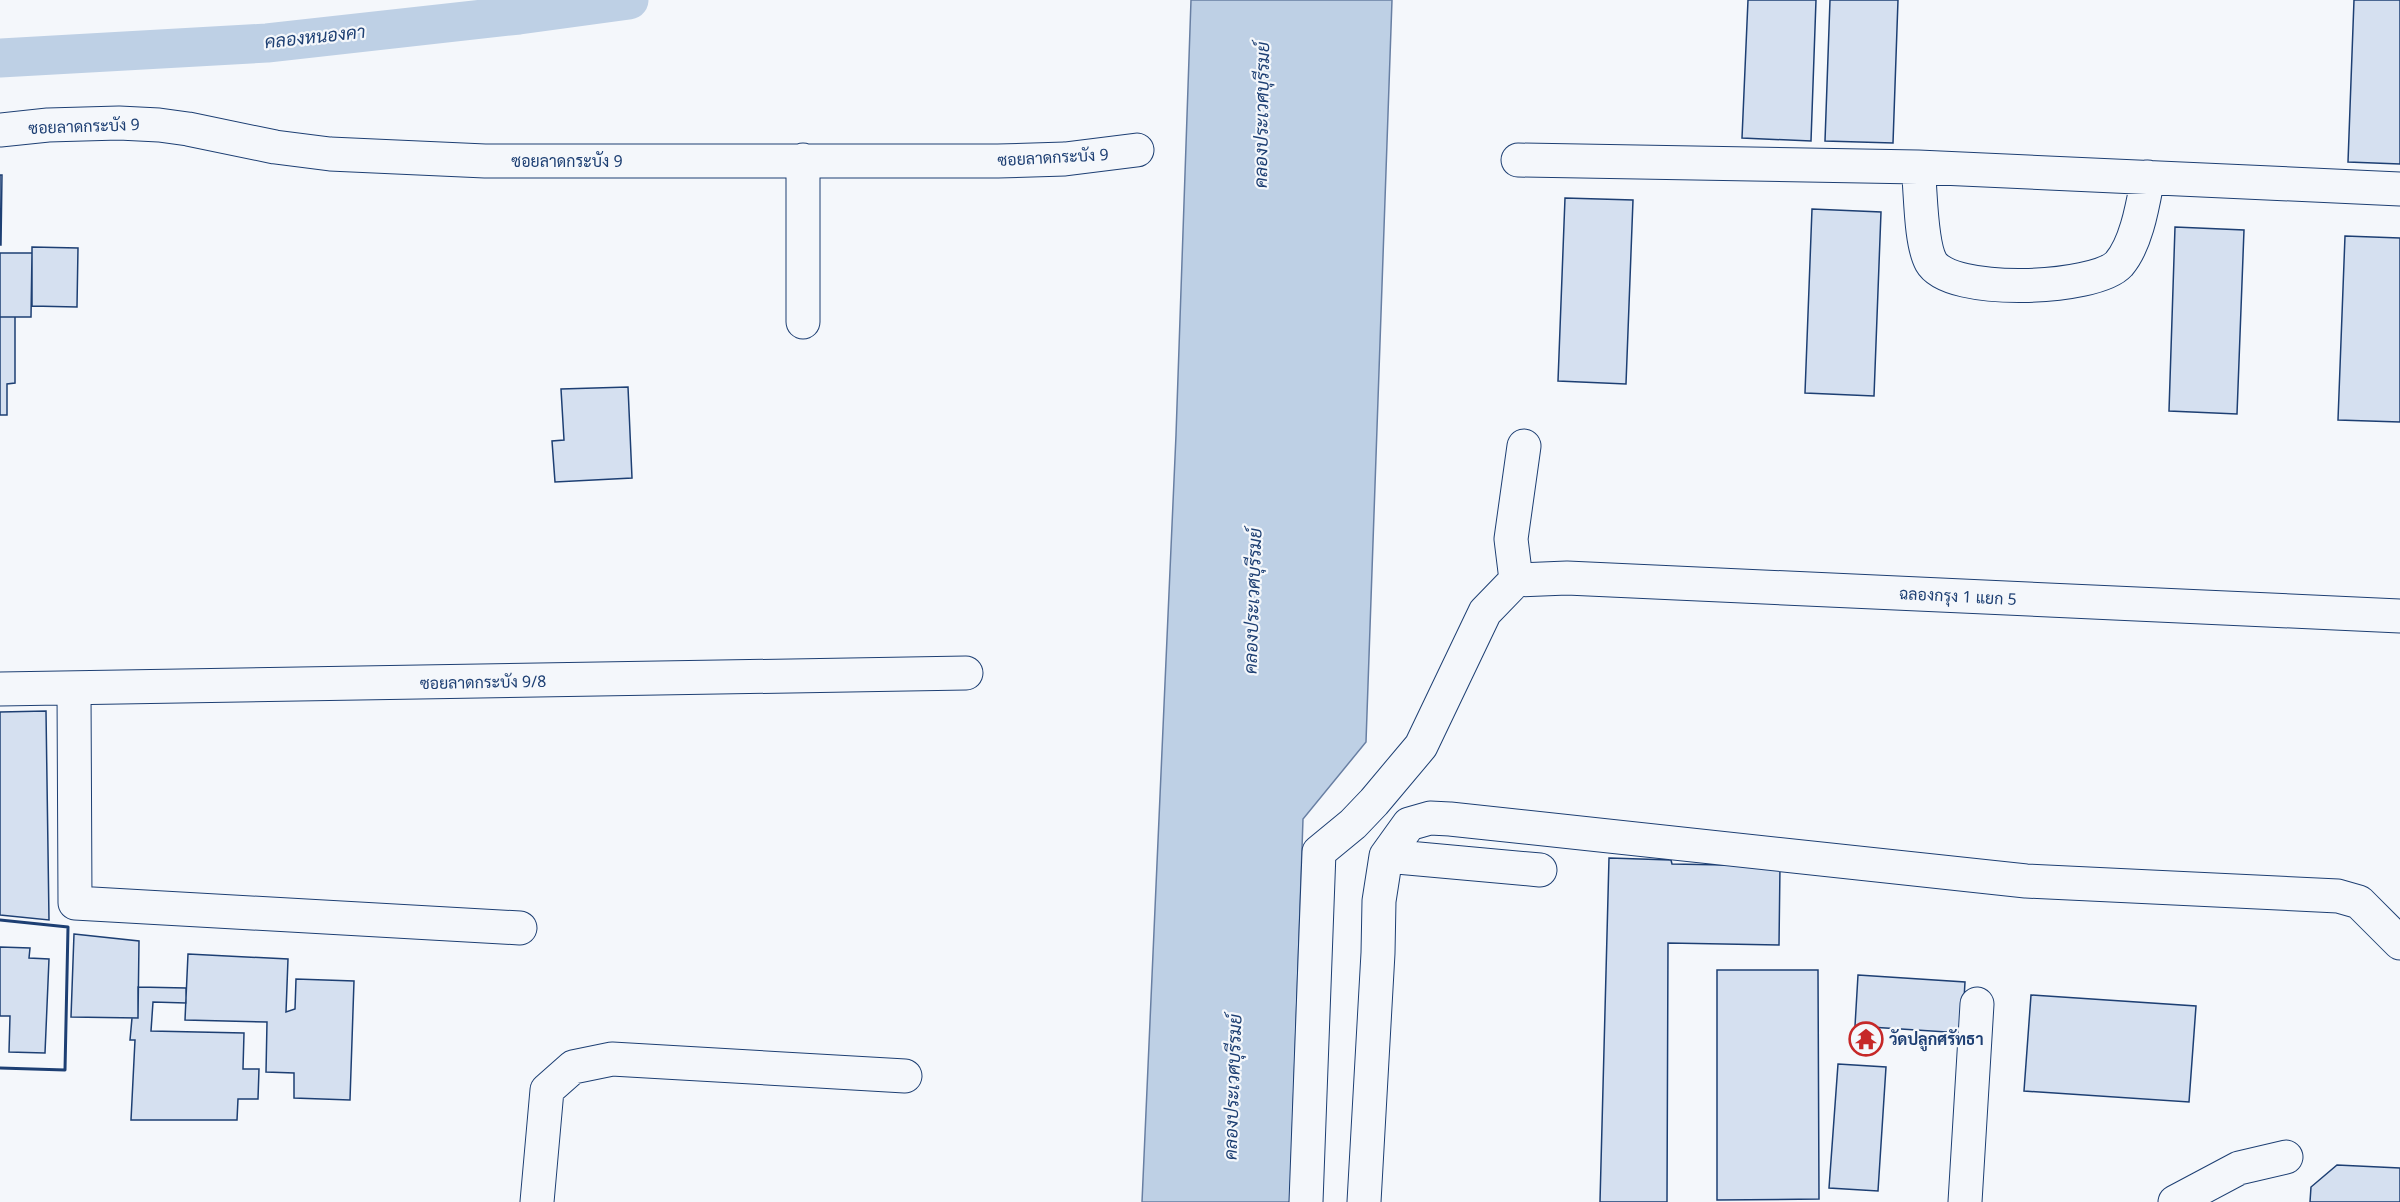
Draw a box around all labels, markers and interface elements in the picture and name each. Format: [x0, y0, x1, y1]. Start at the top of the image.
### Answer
water label: คลองหนองคา [263, 19, 367, 53]
water label: คลองประเวศบุรีรมย์ [1248, 39, 1275, 188]
street label: ซอยลาดกระบัง 9 [28, 113, 140, 139]
street label: ซอยลาดกระบัง 9 [997, 143, 1109, 171]
street label: ซอยลาดกระบัง 9 [511, 150, 623, 172]
water label: คลองประเวศบุรีรมย์ [1237, 525, 1268, 674]
street label: ฉลองกรุง 1 แยก 5 [1899, 582, 2017, 611]
street label: ซอยลาดกระบัง 9/8 [420, 670, 546, 694]
water label: คลองประเวศบุรีรมย์ [1217, 1011, 1248, 1160]
temple icon: วัดปลูกศรัทธา [1848, 1021, 1884, 1057]
place label: วัดปลูกศรัทธา [1889, 1028, 1984, 1052]

